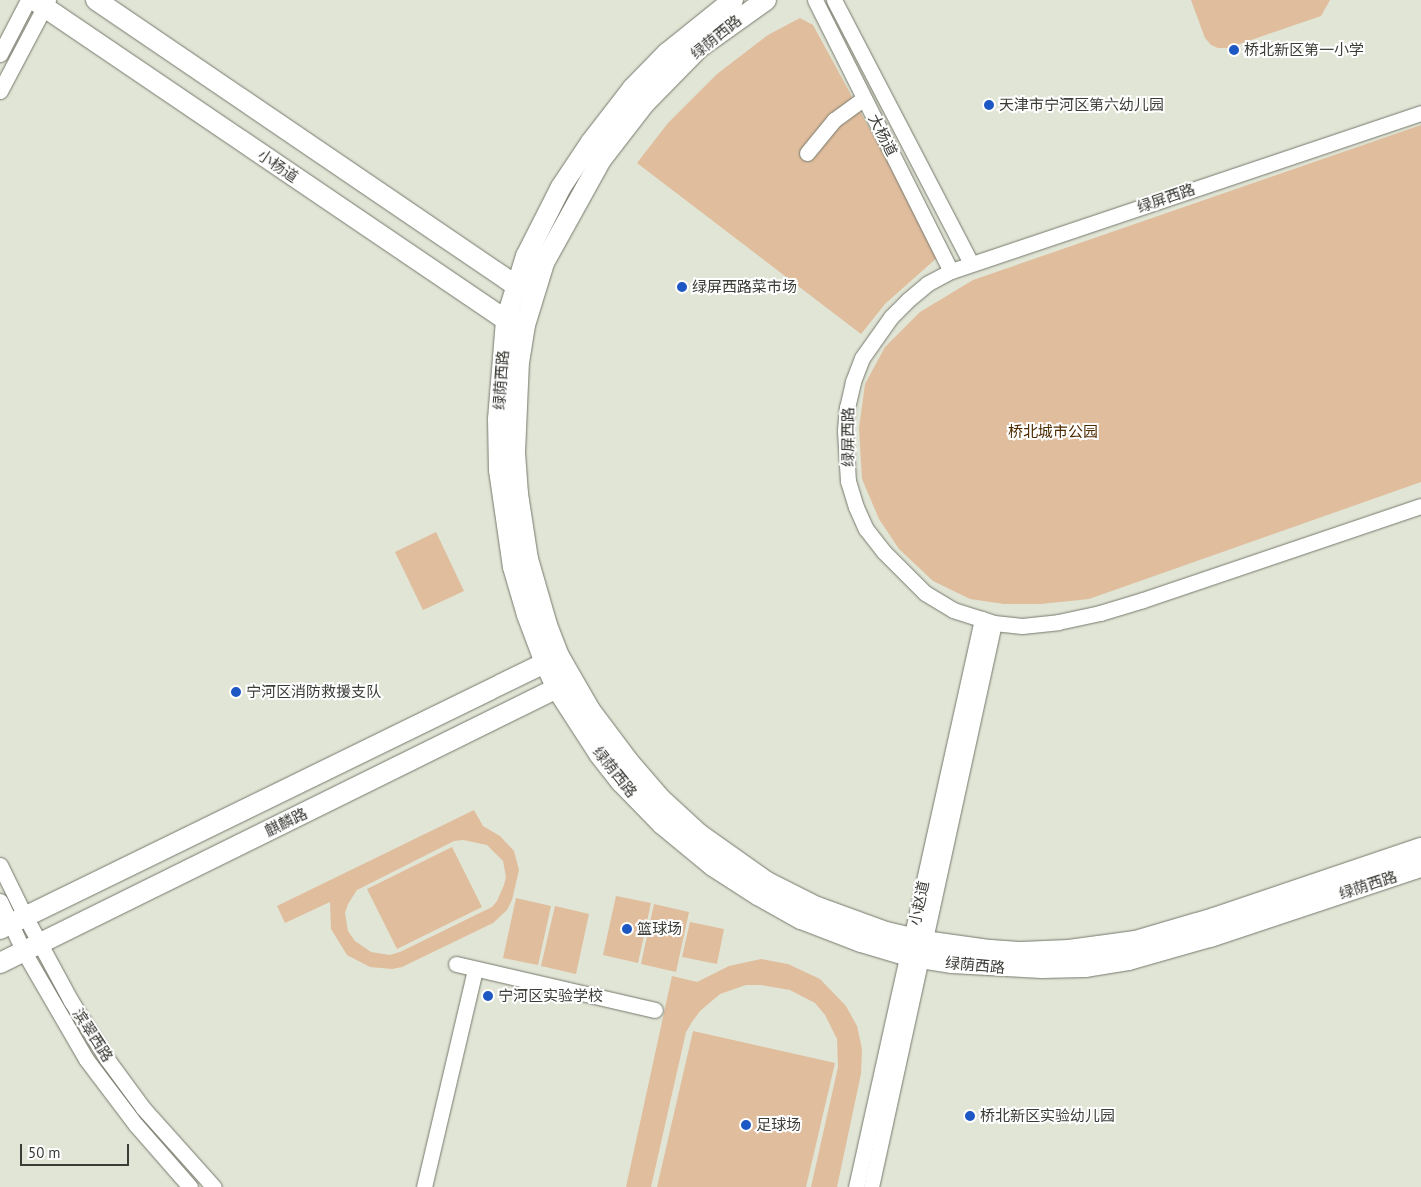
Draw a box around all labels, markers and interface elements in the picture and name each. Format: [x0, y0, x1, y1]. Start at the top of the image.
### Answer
street label: 绿荫西路 [687, 11, 745, 63]
place label: 桥北新区第一小学 [1244, 41, 1364, 59]
marker: 桥北新区第一小学 [1228, 44, 1240, 56]
place label: 天津市宁河区第六幼儿园 [999, 96, 1164, 114]
marker: 天津市宁河区第六幼儿园 [983, 99, 995, 111]
street label: 大杨道 [865, 111, 901, 159]
street label: 小杨道 [254, 146, 302, 186]
street label: 绿屏西路 [1135, 180, 1197, 216]
place label: 绿屏西路菜市场 [692, 278, 797, 296]
marker: 绿屏西路菜市场 [676, 281, 688, 293]
street label: 绿荫西路 [490, 349, 512, 411]
street label: 绿屏西路 [839, 407, 857, 467]
park label: 桥北城市公园 [1008, 423, 1098, 441]
place label: 宁河区消防救援支队 [246, 683, 381, 701]
marker: 宁河区消防救援支队 [230, 686, 242, 698]
street label: 绿荫西路 [589, 743, 641, 801]
street label: 麒麟路 [262, 804, 310, 840]
street label: 绿荫西路 [1337, 867, 1399, 903]
street label: 小赵道 [906, 879, 932, 927]
place label: 篮球场 [637, 920, 682, 938]
marker: 篮球场 [621, 923, 633, 935]
street label: 绿荫西路 [944, 953, 1006, 977]
place label: 宁河区实验学校 [498, 987, 603, 1005]
marker: 宁河区实验学校 [482, 990, 494, 1002]
street label: 滨翠西路 [69, 1005, 117, 1065]
place label: 桥北新区实验幼儿园 [980, 1107, 1115, 1125]
marker: 桥北新区实验幼儿园 [964, 1110, 976, 1122]
place label: 足球场 [756, 1116, 801, 1134]
marker: 足球场 [740, 1119, 752, 1131]
scale bar [22, 1134, 131, 1166]
text: 50 m [28, 1143, 61, 1162]

